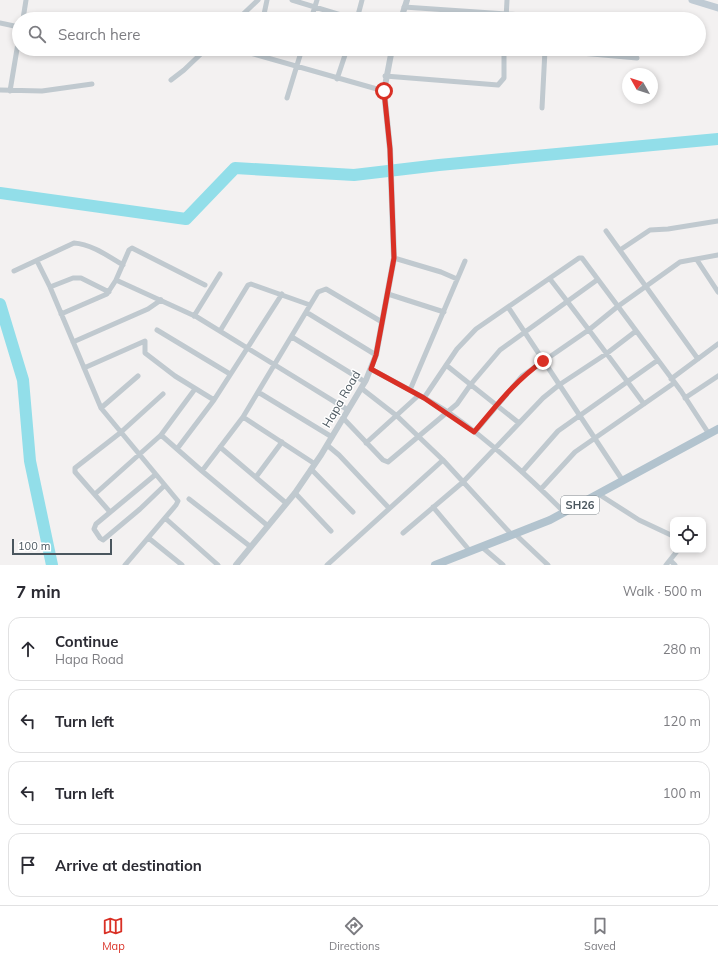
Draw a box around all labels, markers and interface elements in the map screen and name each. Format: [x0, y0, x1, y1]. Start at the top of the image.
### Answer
search box [12, 12, 706, 56]
icon: search [26, 23, 48, 45]
text: Search here [58, 25, 140, 44]
north arrow [622, 68, 658, 104]
route start [375, 82, 393, 100]
route end [534, 352, 552, 370]
street label: Hapa Road [319, 368, 363, 430]
road number: SH26 [561, 496, 599, 514]
map controls [670, 517, 706, 553]
button: locate [670, 517, 706, 553]
scale bar [12, 537, 112, 556]
text: 100 m [18, 539, 50, 553]
text: 7 min [16, 581, 61, 602]
text: Walk · 500 m [623, 583, 702, 599]
text: Continue [55, 632, 118, 651]
icon: ahead [17, 638, 39, 660]
text: 280 m [663, 641, 701, 657]
text: Hapa Road [55, 651, 124, 667]
icon: left [17, 710, 39, 732]
text: Turn left [55, 712, 114, 731]
text: 120 m [663, 713, 701, 729]
icon: left [17, 782, 39, 804]
text: Turn left [55, 784, 114, 803]
text: 100 m [663, 785, 701, 801]
icon: arrive [17, 854, 39, 876]
text: Arrive at destination [55, 856, 202, 875]
tab: Map [102, 915, 125, 953]
tab: Directions [329, 915, 380, 953]
tab: Saved [584, 915, 616, 953]

